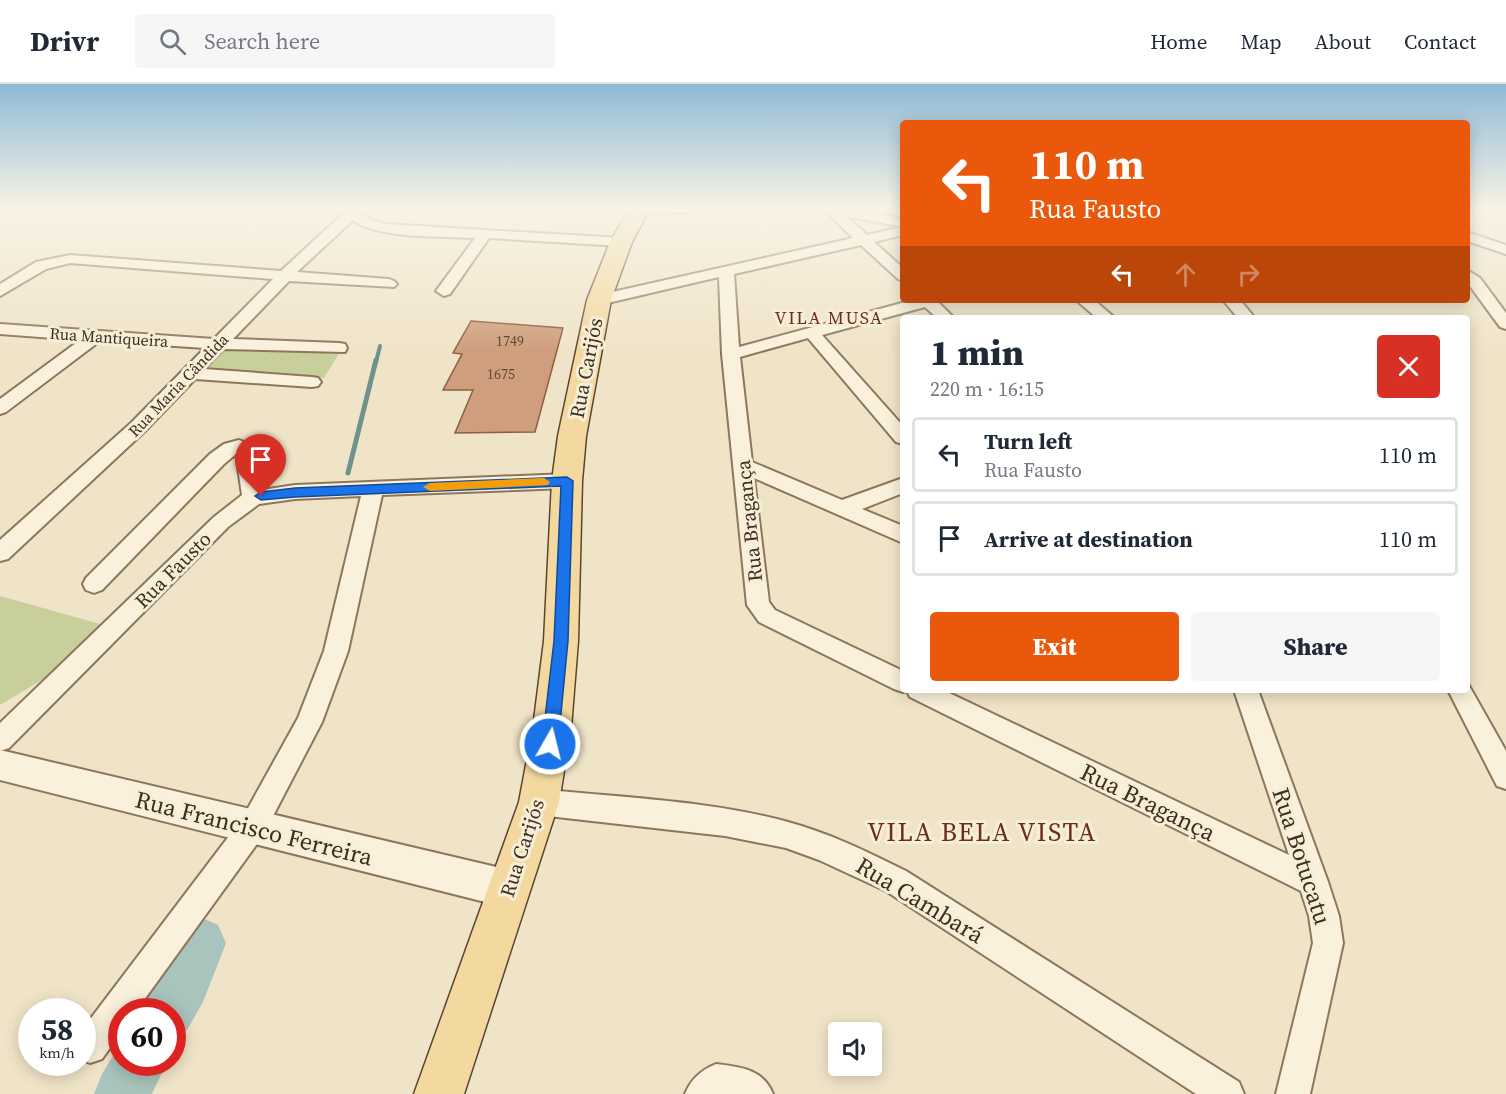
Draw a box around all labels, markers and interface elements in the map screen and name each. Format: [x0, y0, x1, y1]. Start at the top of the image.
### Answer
search box [135, 14, 555, 68]
text: Drivr [30, 22, 99, 60]
icon: search [156, 25, 189, 58]
text: Search here [204, 26, 320, 56]
text: Home [1150, 27, 1208, 56]
text: Map [1241, 27, 1282, 56]
text: About [1315, 27, 1371, 56]
text: Contact [1404, 27, 1476, 56]
text: 110 m [1029, 135, 1144, 193]
icon: left [930, 144, 1008, 222]
text: Rua Fausto [1029, 190, 1161, 227]
icon: left [1106, 258, 1139, 291]
icon: ahead [1169, 258, 1202, 291]
icon: right [1232, 258, 1265, 291]
district label: VILA MUSA [775, 305, 883, 330]
street label: Rua Carijós [563, 315, 609, 421]
street label: Rua Mantiqueira [49, 322, 170, 352]
street label: Rua Maria Cândida [123, 328, 234, 441]
text: 1 min [930, 328, 1024, 377]
house number: 1749 [496, 331, 524, 351]
button: close [1377, 335, 1440, 398]
house number: 1675 [487, 364, 515, 384]
text: 220 m · 16:15 [930, 375, 1044, 403]
text: Turn left [984, 426, 1072, 456]
pin [235, 434, 286, 496]
icon: left [933, 438, 966, 471]
text: 110 m [1379, 440, 1437, 470]
icon: arrive [244, 443, 277, 476]
text: Rua Fausto [984, 456, 1082, 484]
street label: Rua Bragança [729, 458, 769, 583]
icon: arrive [933, 522, 966, 555]
text: Arrive at destination [984, 524, 1193, 554]
text: 110 m [1379, 524, 1437, 554]
street label: Rua Fausto [128, 525, 218, 615]
button: Exit [930, 612, 1179, 681]
button: Share [1191, 612, 1440, 681]
position arrow [518, 712, 582, 776]
street label: Rua Bragança [1075, 755, 1222, 849]
street label: Rua Francisco Ferreira [132, 783, 377, 874]
street label: Rua Botucatu [1264, 783, 1340, 929]
street label: Rua Carijós [493, 795, 551, 901]
district label: VILA BELA VISTA [867, 814, 1097, 850]
street label: Rua Cambará [850, 849, 991, 952]
speed limit sign: 60 [108, 998, 186, 1076]
text: 58 [41, 1009, 73, 1050]
map controls [828, 1022, 882, 1076]
button: sound [828, 1022, 882, 1076]
text: km/h [39, 1042, 75, 1063]

